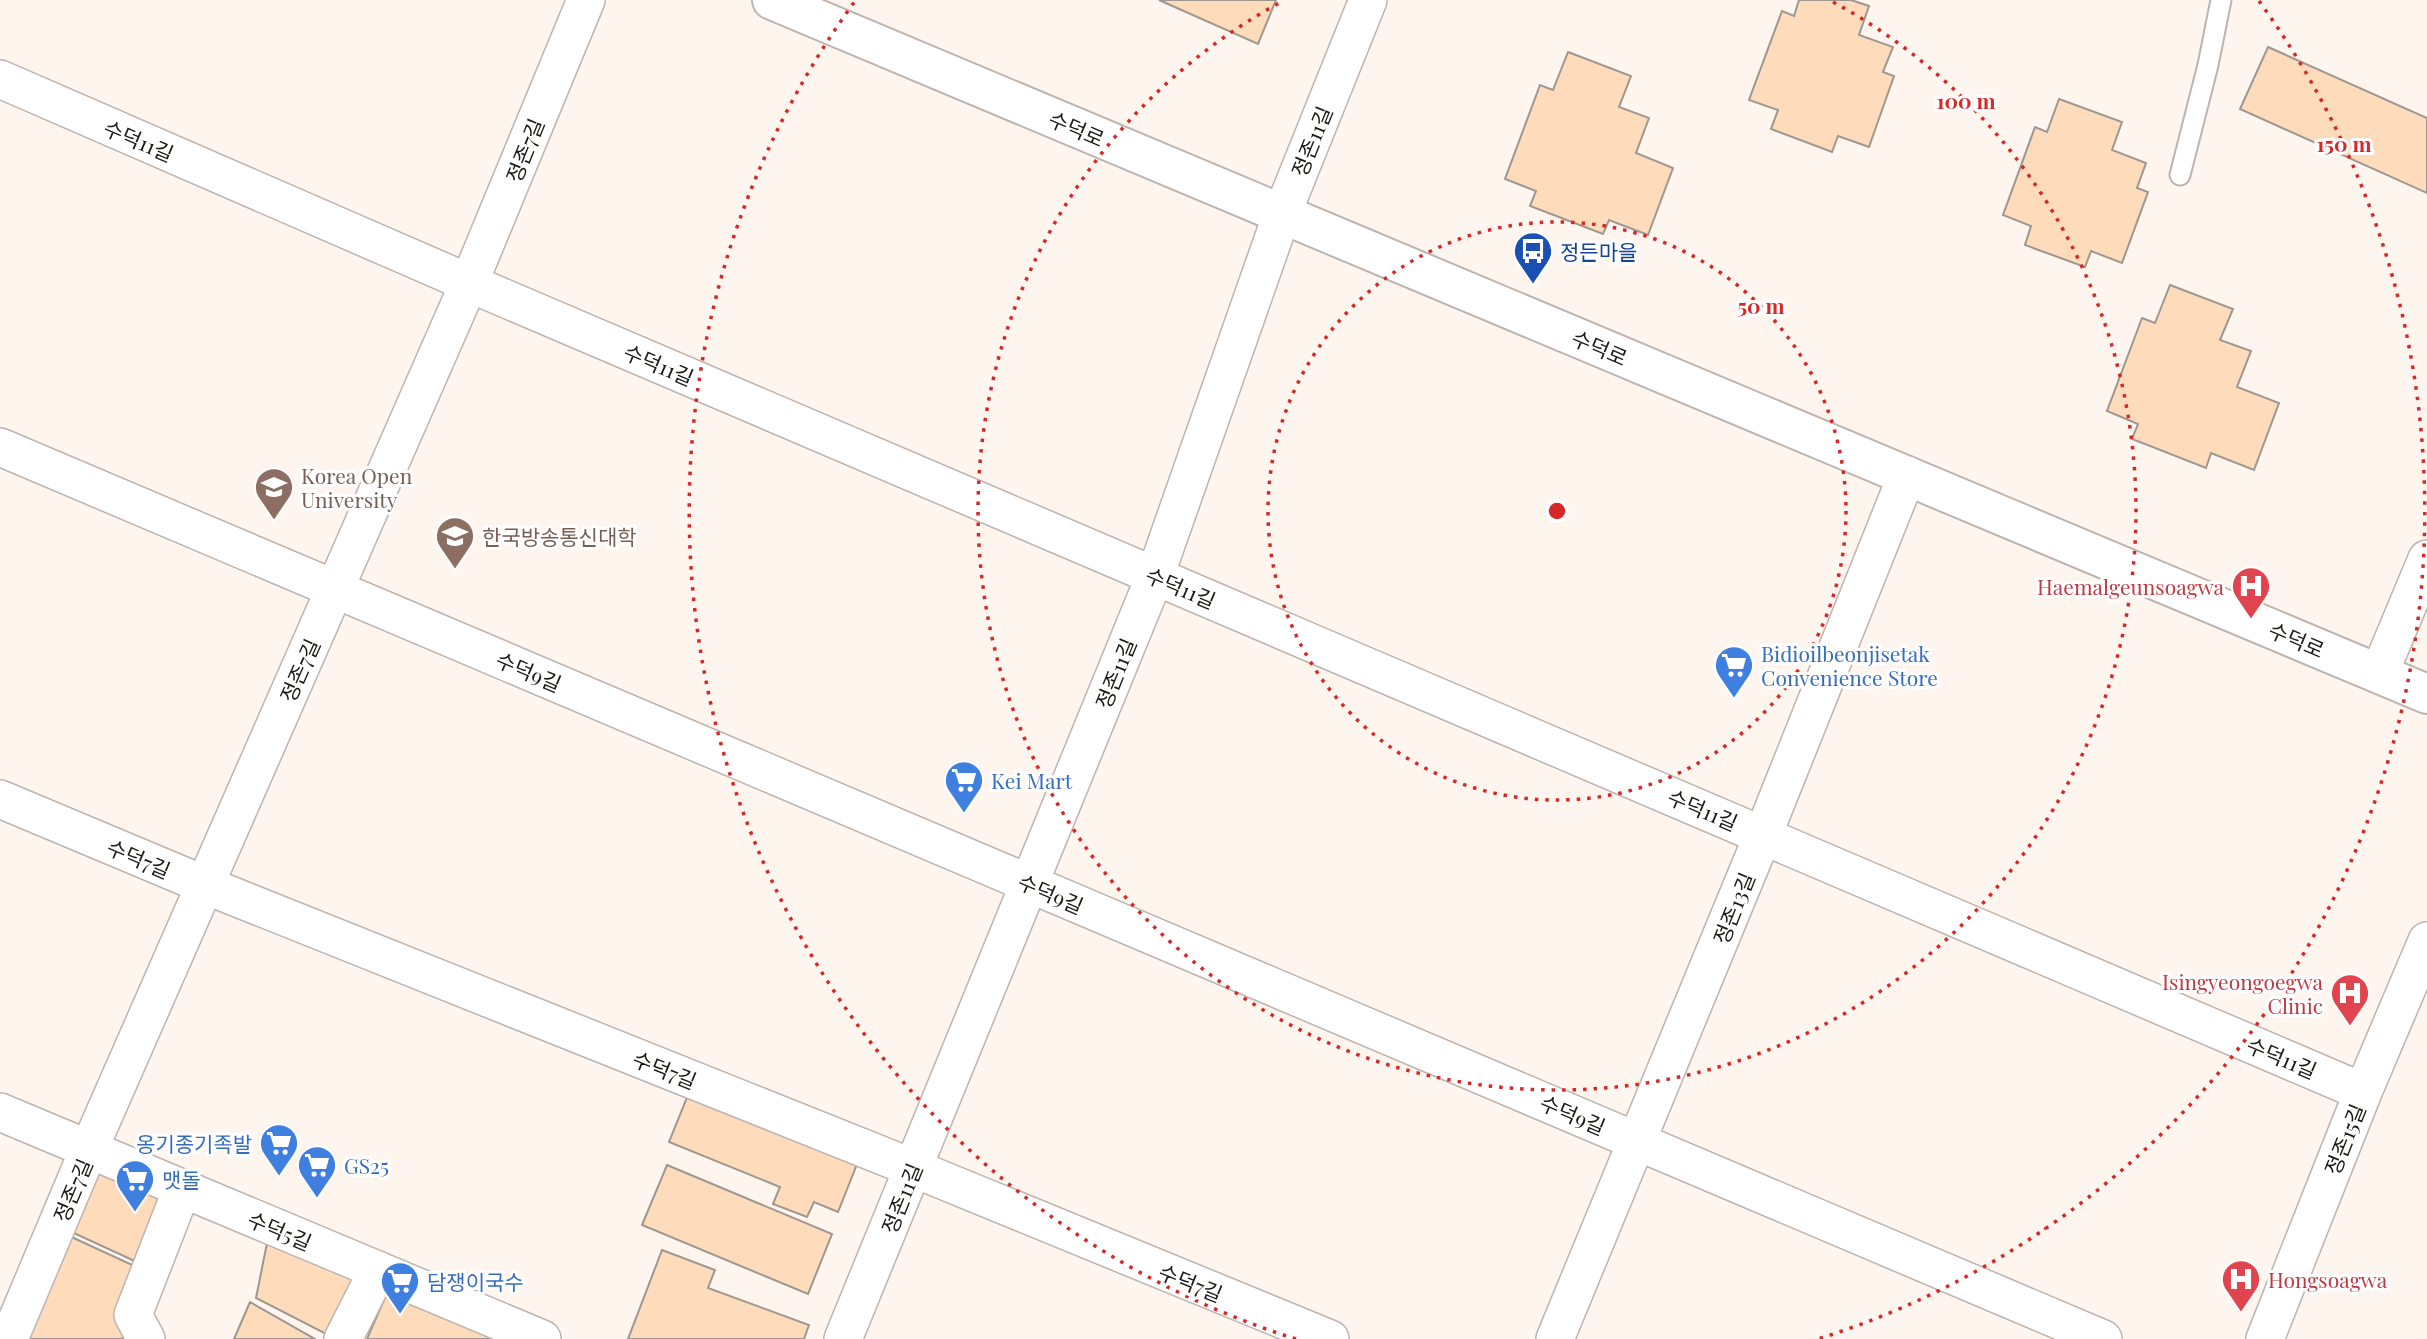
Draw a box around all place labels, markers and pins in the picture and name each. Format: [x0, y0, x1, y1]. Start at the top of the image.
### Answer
bus stop icon: 정든마을 [1512, 230, 1554, 285]
place label: 정든마을 [1560, 237, 1637, 265]
place label: Korea Open University [301, 461, 413, 513]
school or university icon: Korea Open University [253, 466, 295, 521]
centre of rings [1545, 499, 1569, 523]
school or university icon: 한국방송통신대학 [434, 515, 476, 570]
place label: 한국방송통신대학 [482, 522, 637, 550]
hospital icon: Haemalgeunsoagwa [2230, 565, 2272, 620]
place label: Haemalgeunsoagwa [2037, 572, 2225, 600]
place label: Bidioilbeonjisetak Convenience Store [1761, 639, 1938, 691]
supermarket icon: Bidioilbeonjisetak Convenience Store [1713, 644, 1755, 699]
supermarket icon: Kei Mart [943, 759, 985, 814]
place label: Kei Mart [991, 766, 1073, 794]
place label: Isingyeongoegwa Clinic [2162, 967, 2324, 1019]
hospital icon: Isingyeongoegwa Clinic [2329, 972, 2371, 1027]
supermarket icon: 옹기종기족발 [258, 1122, 300, 1177]
place label: 옹기종기족발 [136, 1129, 252, 1157]
supermarket icon: GS25 [296, 1144, 338, 1199]
place label: GS25 [344, 1151, 389, 1179]
supermarket icon: 맷돌 [114, 1158, 156, 1213]
place label: 맷돌 [162, 1165, 201, 1193]
hospital icon: Hongsoagwa [2220, 1258, 2262, 1313]
supermarket icon: 담쟁이국수 [379, 1260, 421, 1315]
place label: Hongsoagwa [2268, 1265, 2388, 1293]
place label: 담쟁이국수 [427, 1267, 524, 1295]

